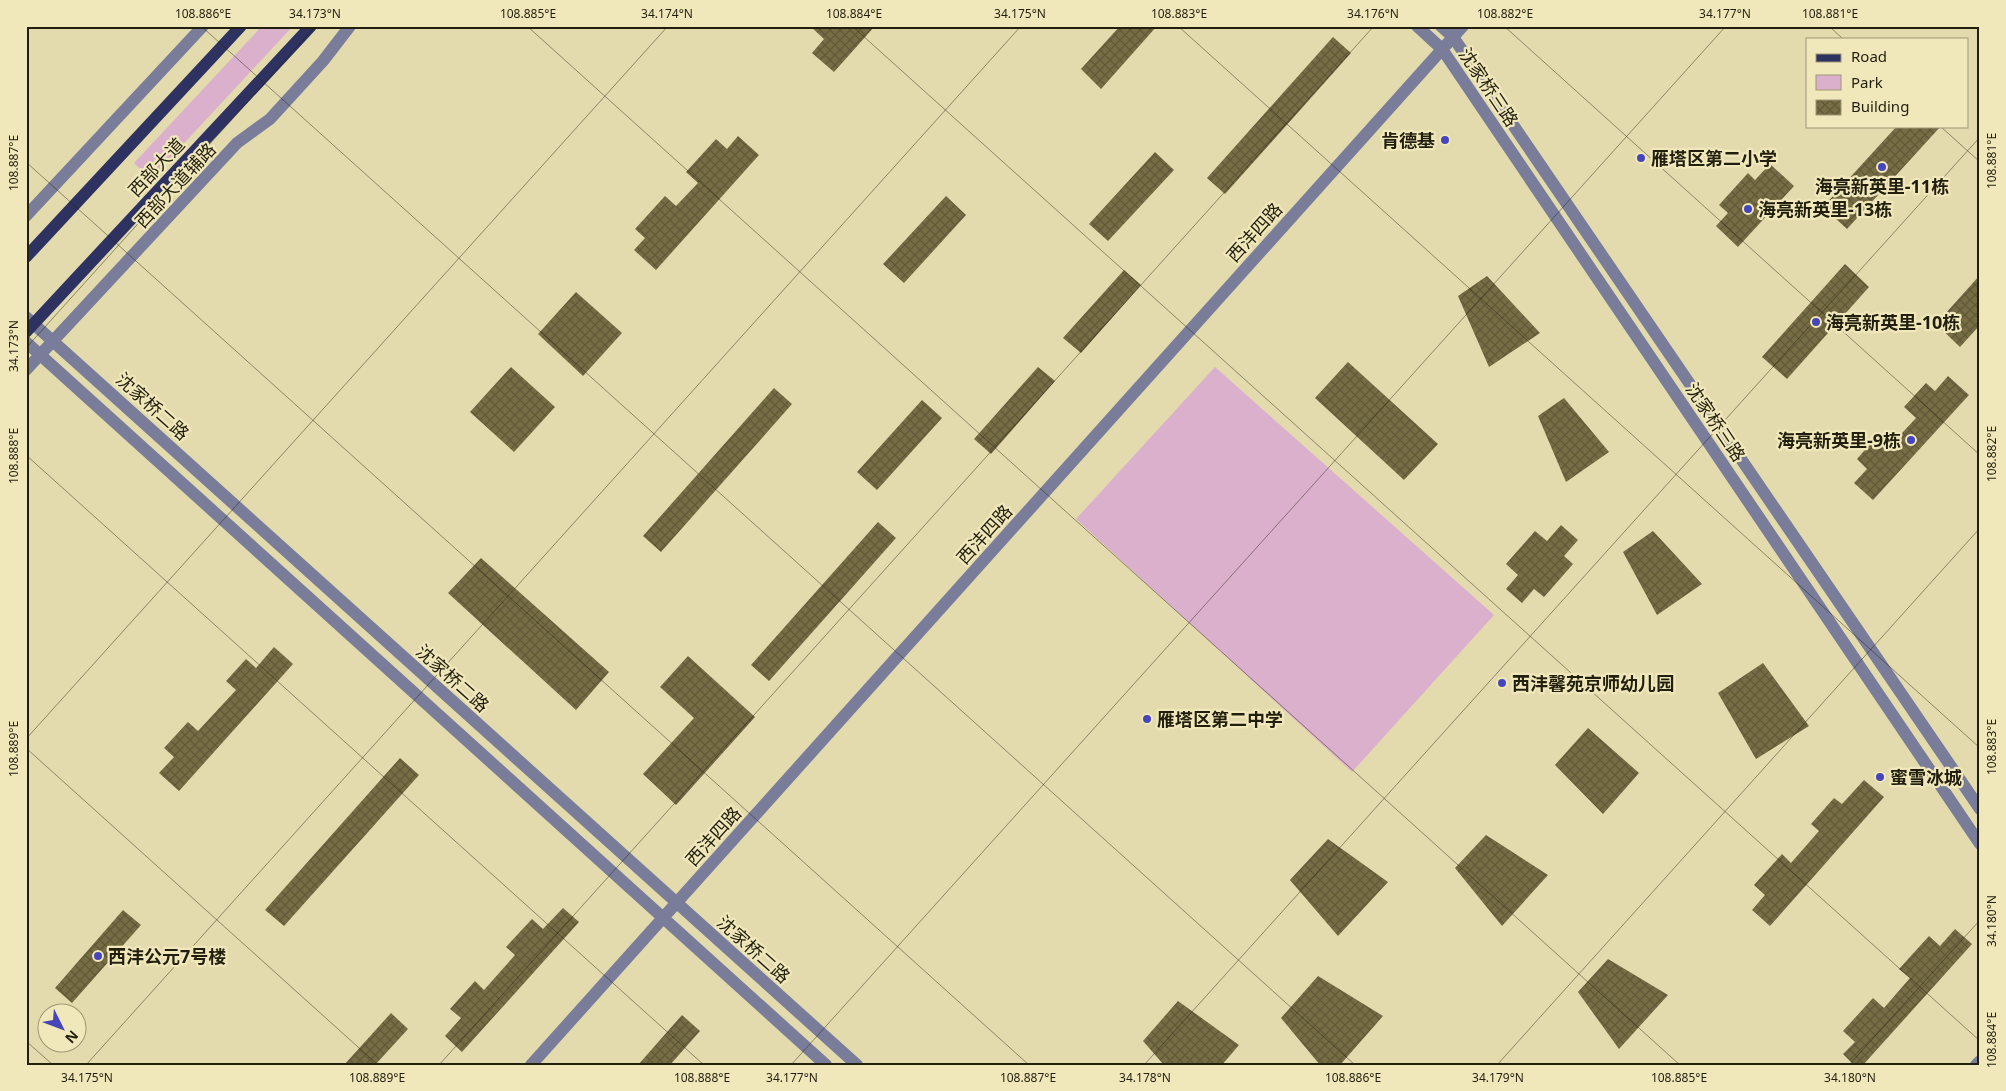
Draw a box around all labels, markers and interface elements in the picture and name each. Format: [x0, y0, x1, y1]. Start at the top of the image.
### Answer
text: 108.886°E [175, 5, 231, 22]
text: 34.173°N [289, 5, 341, 22]
text: 108.885°E [500, 5, 556, 22]
text: 34.174°N [641, 5, 693, 22]
text: 108.884°E [826, 5, 882, 22]
text: 34.175°N [994, 5, 1046, 22]
text: 108.883°E [1151, 5, 1207, 22]
text: 34.176°N [1347, 5, 1399, 22]
text: 108.882°E [1477, 5, 1533, 22]
text: 34.177°N [1699, 5, 1751, 22]
text: 108.881°E [1802, 5, 1858, 22]
legend [1806, 38, 1968, 128]
street label: 沈家桥三路 [1454, 43, 1524, 131]
text: Road [1851, 46, 1887, 66]
text: Park [1851, 72, 1883, 92]
text: Building [1851, 96, 1909, 116]
place label: 肯德基 [1381, 128, 1435, 152]
street label: 西部大道 [123, 132, 189, 202]
text: 108.881°E [1983, 133, 2000, 189]
marker: 肯德基 [1439, 134, 1451, 146]
text: 108.887°E [5, 135, 22, 191]
street label: 西部大道辅路 [129, 137, 221, 233]
place label: 雁塔区第二小学 [1651, 146, 1777, 170]
marker: 雁塔区第二小学 [1635, 152, 1647, 164]
marker: 海亮新英里-11栋 [1876, 161, 1888, 173]
place label: 海亮新英里-11栋 [1815, 174, 1949, 198]
street label: 西沣四路 [1221, 197, 1287, 267]
place label: 海亮新英里-13栋 [1758, 197, 1892, 221]
marker: 海亮新英里-13栋 [1742, 203, 1754, 215]
place label: 海亮新英里-10栋 [1826, 310, 1960, 334]
marker: 海亮新英里-10栋 [1810, 316, 1822, 328]
text: 34.173°N [5, 320, 22, 372]
street label: 沈家桥二路 [112, 367, 194, 445]
street label: 沈家桥三路 [1681, 378, 1751, 466]
text: 108.882°E [1983, 426, 2000, 482]
text: 108.888°E [5, 428, 22, 484]
place label: 海亮新英里-9栋 [1777, 428, 1901, 452]
marker: 海亮新英里-9栋 [1905, 434, 1917, 446]
street label: 西沣四路 [951, 499, 1017, 569]
street label: 沈家桥二路 [412, 639, 494, 717]
place label: 西沣馨苑京师幼儿园 [1512, 671, 1674, 695]
marker: 西沣馨苑京师幼儿园 [1496, 677, 1508, 689]
place label: 雁塔区第二中学 [1157, 707, 1283, 731]
marker: 雁塔区第二中学 [1141, 713, 1153, 725]
text: 108.883°E [1983, 719, 2000, 775]
text: 108.889°E [5, 721, 22, 777]
place label: 蜜雪冰城 [1890, 765, 1962, 789]
marker: 蜜雪冰城 [1874, 771, 1886, 783]
street label: 西沣四路 [680, 801, 746, 871]
text: 34.180°N [1983, 895, 2000, 947]
street label: 沈家桥二路 [713, 910, 795, 988]
place label: 西沣公元7号楼 [108, 944, 226, 968]
marker: 西沣公元7号楼 [92, 950, 104, 962]
north arrow [38, 1004, 88, 1054]
text: 108.884°E [1983, 1012, 2000, 1068]
text: N [61, 1026, 83, 1048]
text: 34.175°N [61, 1069, 113, 1086]
text: 108.889°E [349, 1069, 405, 1086]
text: 108.888°E [674, 1069, 730, 1086]
text: 34.177°N [766, 1069, 818, 1086]
text: 108.887°E [1000, 1069, 1056, 1086]
text: 34.178°N [1119, 1069, 1171, 1086]
text: 108.886°E [1325, 1069, 1381, 1086]
text: 34.179°N [1472, 1069, 1524, 1086]
text: 108.885°E [1651, 1069, 1707, 1086]
text: 34.180°N [1824, 1069, 1876, 1086]

